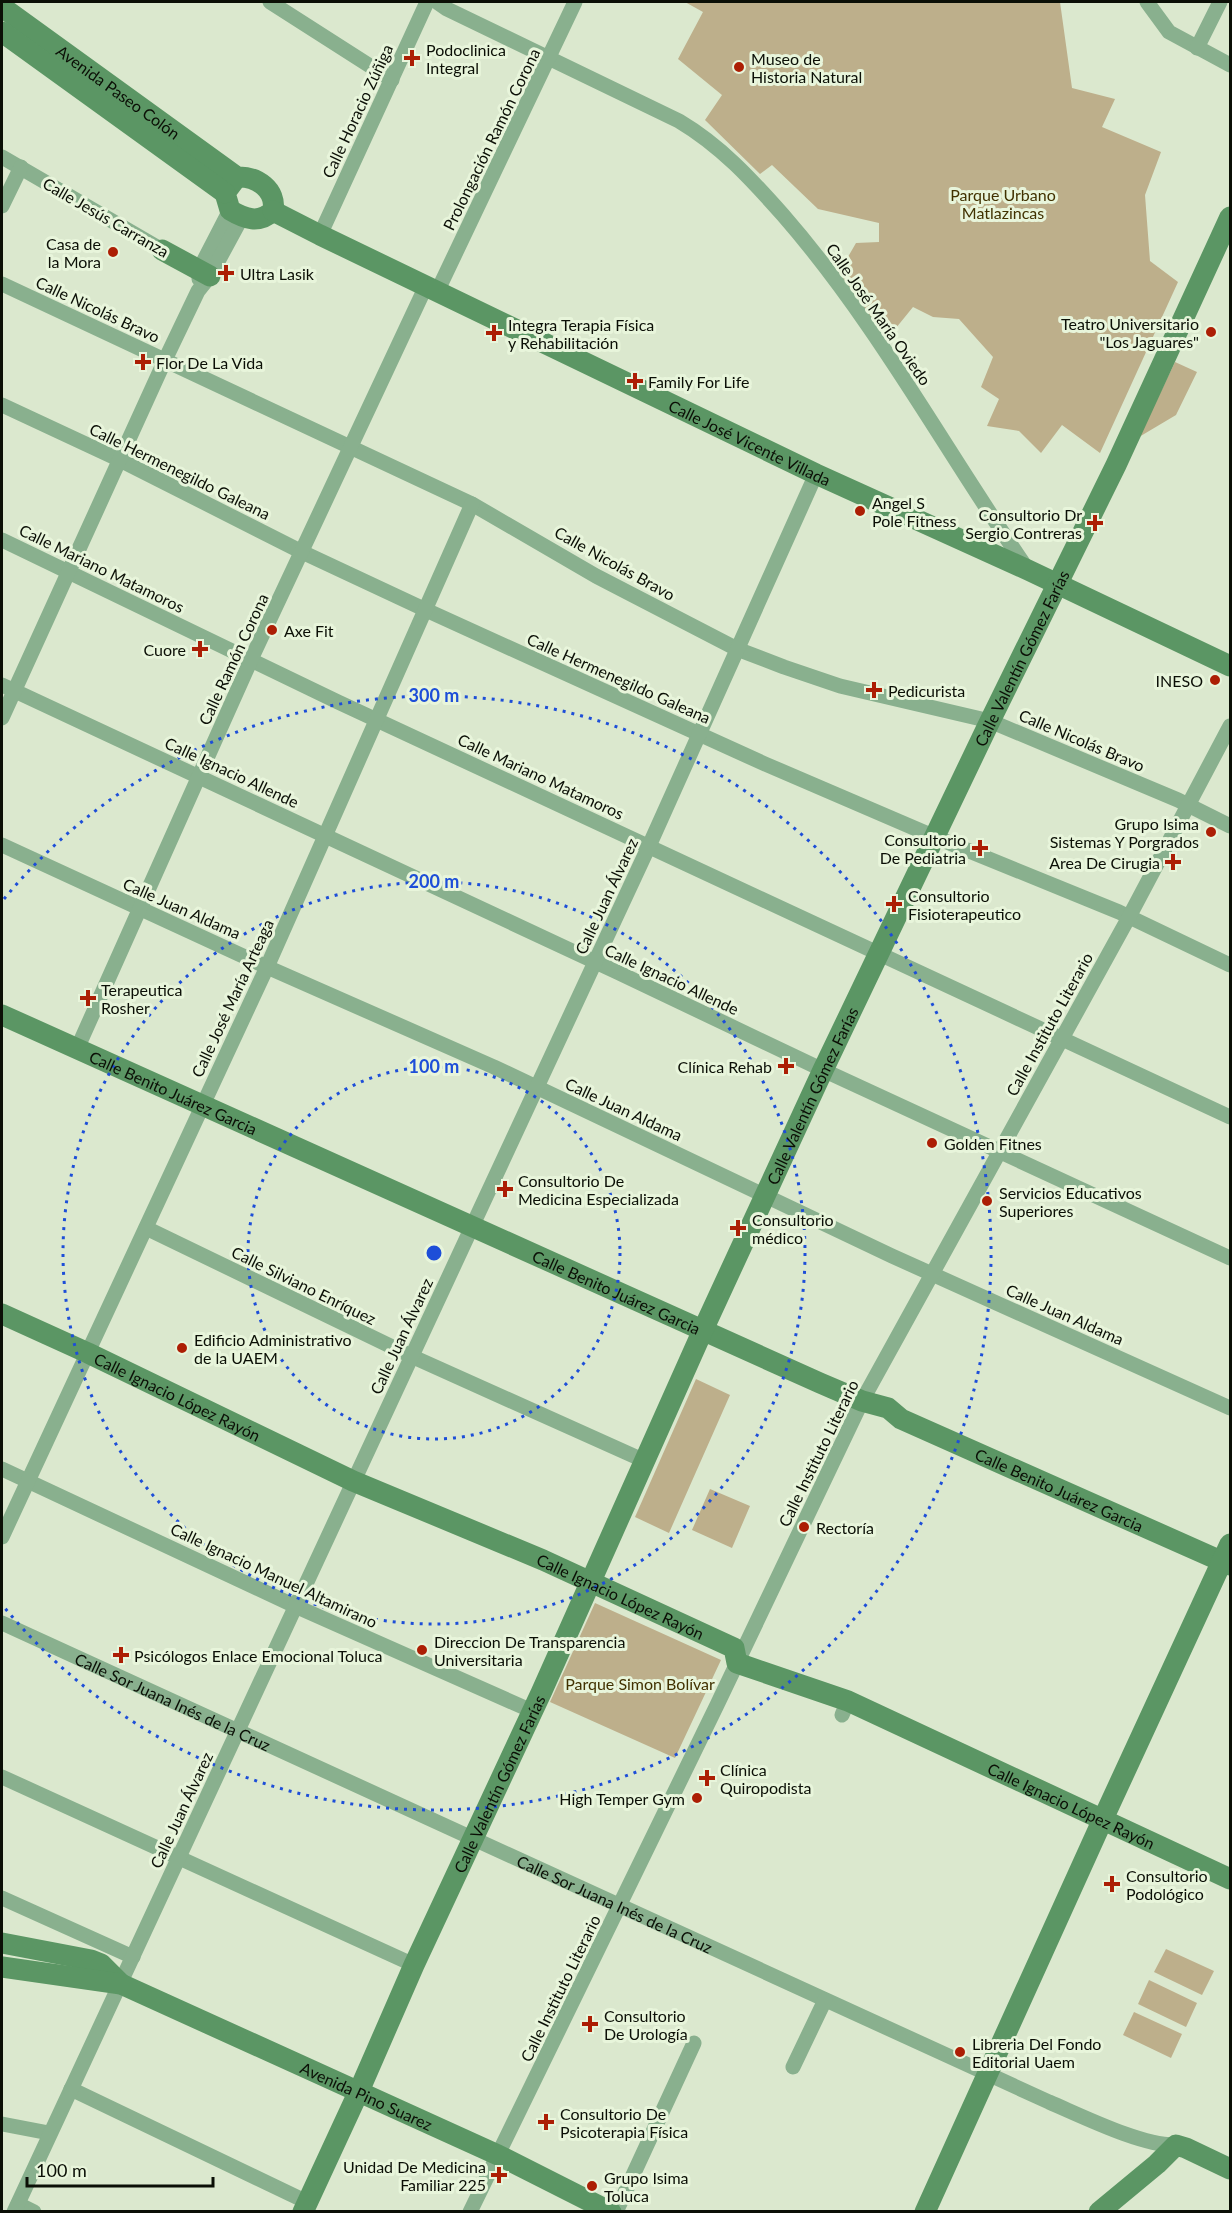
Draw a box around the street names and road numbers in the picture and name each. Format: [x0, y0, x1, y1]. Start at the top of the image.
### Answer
street label: Avenida Paseo Colón [53, 40, 184, 142]
street label: Calle Horacio Zúñiga [318, 41, 396, 181]
street label: Prolongación Ramón Corona [439, 45, 543, 233]
street label: Calle Jesús Carranza [40, 173, 172, 261]
street label: Calle José María Oviedo [823, 239, 935, 389]
street label: Calle Nicolás Bravo [33, 272, 163, 346]
street label: Calle José Vicente Villada [666, 395, 834, 489]
street label: Calle Hermenegildo Galeana [87, 419, 273, 523]
street label: Calle Mariano Matamoros [17, 520, 188, 616]
street label: Calle Nicolás Bravo [551, 522, 679, 604]
street label: Calle Valentín Gómez Farías [970, 567, 1072, 749]
street label: Calle Ramón Corona [194, 590, 272, 728]
street label: Calle Hermenegildo Galeana [524, 629, 714, 727]
street label: Calle Nicolás Bravo [1016, 705, 1148, 775]
street label: Calle Mariano Matamoros [455, 729, 627, 823]
street label: Calle Ignacio Allende [162, 733, 302, 811]
street label: Calle Juan Álvarez [571, 835, 641, 957]
street label: Calle Juan Aldama [120, 874, 244, 942]
street label: Calle José María Arteaga [187, 916, 277, 1080]
street label: Calle Ignacio Allende [602, 940, 742, 1018]
street label: Calle Instituto Literario [1002, 949, 1096, 1099]
street label: Calle Valentín Gómez Farías [762, 1004, 861, 1187]
street label: Calle Benito Juárez Garcia [87, 1046, 260, 1138]
street label: Calle Juan Aldama [563, 1074, 685, 1144]
street label: Calle Silviano Enríquez [229, 1242, 379, 1328]
street label: Calle Benito Juárez Garcia [530, 1246, 704, 1338]
street label: Calle Juan Álvarez [366, 1275, 436, 1397]
street label: Calle Juan Aldama [1003, 1280, 1127, 1348]
street label: Calle Ignacio López Rayón [92, 1348, 264, 1444]
street label: Calle Instituto Literario [774, 1377, 862, 1529]
street label: Calle Benito Juárez Garcia [972, 1444, 1146, 1535]
street label: Calle Ignacio Manuel Altamirano [168, 1519, 380, 1631]
street label: Calle Ignacio López Rayón [534, 1549, 707, 1643]
street label: Calle Sor Juana Inés de la Cruz [72, 1648, 274, 1754]
street label: Calle Valentín Gómez Farías [449, 1692, 548, 1875]
street label: Calle Juan Álvarez [146, 1749, 216, 1871]
street label: Calle Ignacio López Rayón [985, 1758, 1158, 1852]
street label: Calle Sor Juana Inés de la Cruz [514, 1850, 716, 1956]
street label: Calle Instituto Literario [516, 1912, 604, 2064]
street label: Avenida Pino Suarez [298, 2057, 436, 2134]

